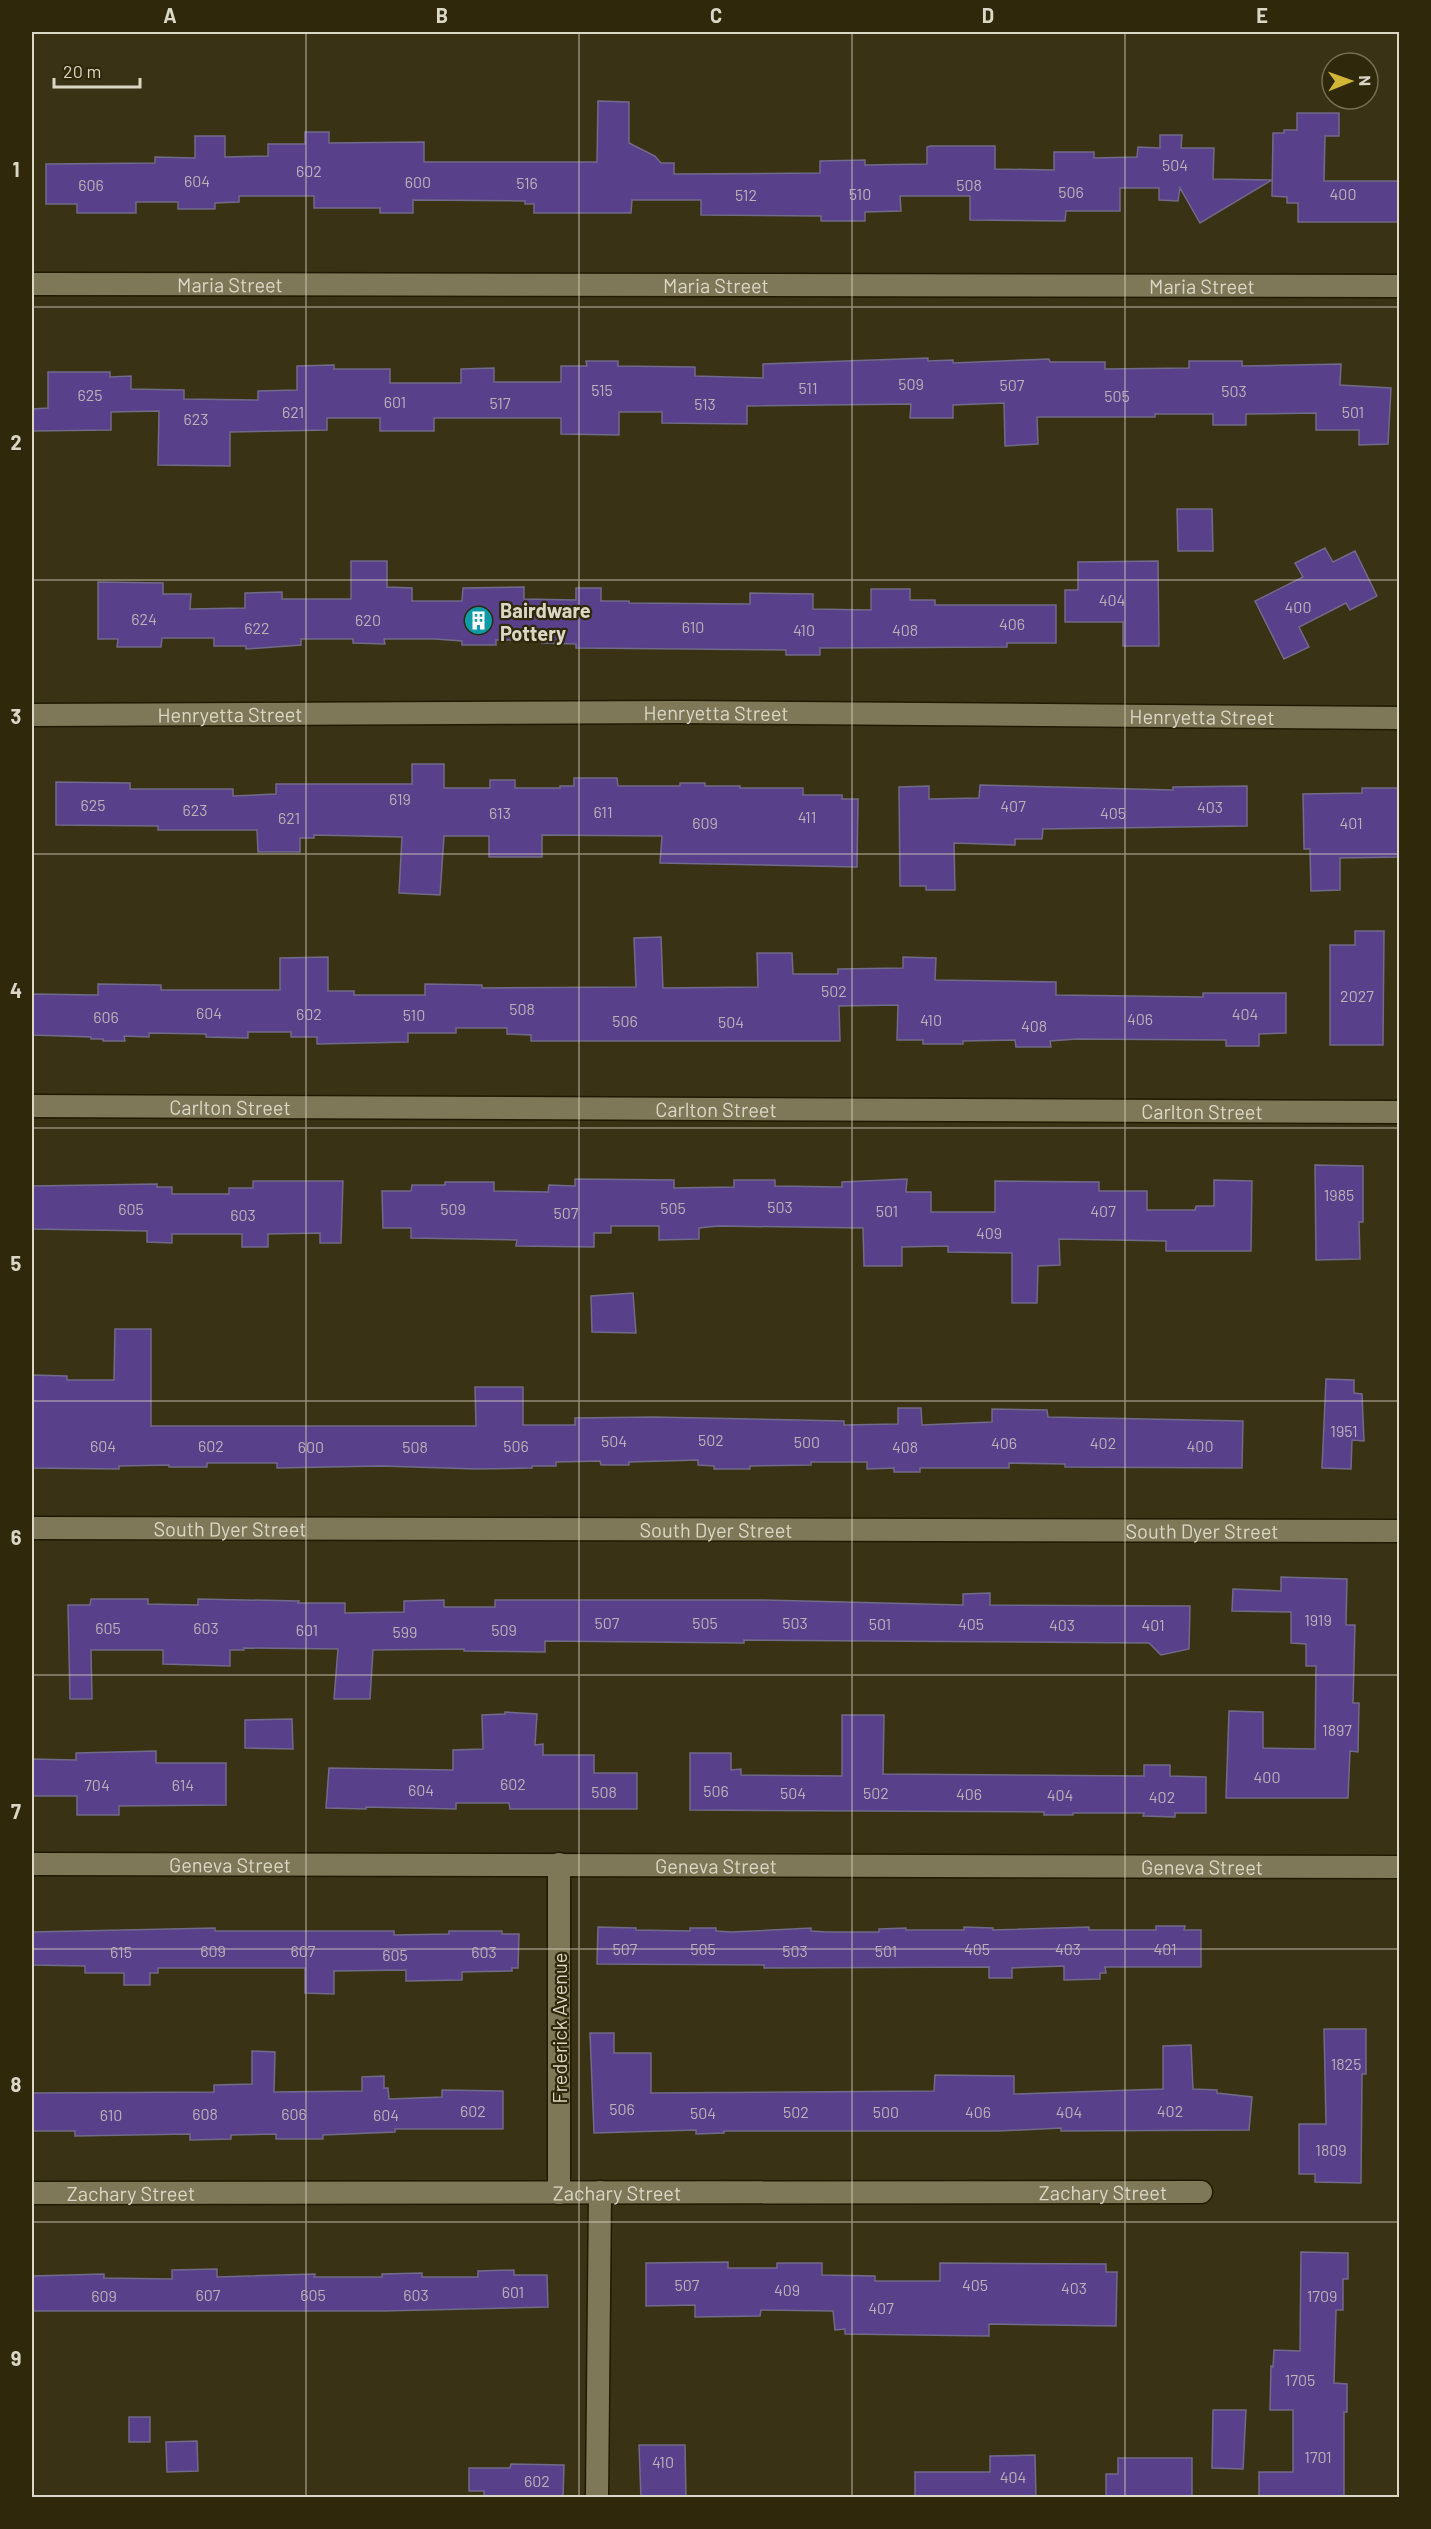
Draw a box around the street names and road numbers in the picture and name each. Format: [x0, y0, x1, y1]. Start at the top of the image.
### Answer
street label: Maria Street [177, 272, 283, 296]
street label: Maria Street [663, 273, 769, 297]
street label: Maria Street [1149, 274, 1255, 298]
street label: Henryetta Street [643, 700, 789, 725]
street label: Henryetta Street [157, 702, 303, 726]
street label: Henryetta Street [1129, 704, 1275, 729]
street label: Carlton Street [169, 1095, 291, 1119]
street label: Carlton Street [655, 1097, 777, 1121]
street label: Carlton Street [1141, 1099, 1263, 1123]
street label: South Dyer Street [153, 1516, 307, 1541]
street label: South Dyer Street [639, 1517, 793, 1542]
street label: South Dyer Street [1125, 1518, 1279, 1543]
street label: Geneva Street [169, 1852, 291, 1877]
street label: Geneva Street [655, 1853, 777, 1878]
street label: Geneva Street [1141, 1854, 1263, 1879]
street label: Frederick Avenue [547, 1953, 571, 2103]
street label: Zachary Street [553, 2180, 681, 2205]
street label: Zachary Street [1039, 2180, 1167, 2204]
street label: Zachary Street [67, 2181, 195, 2205]

